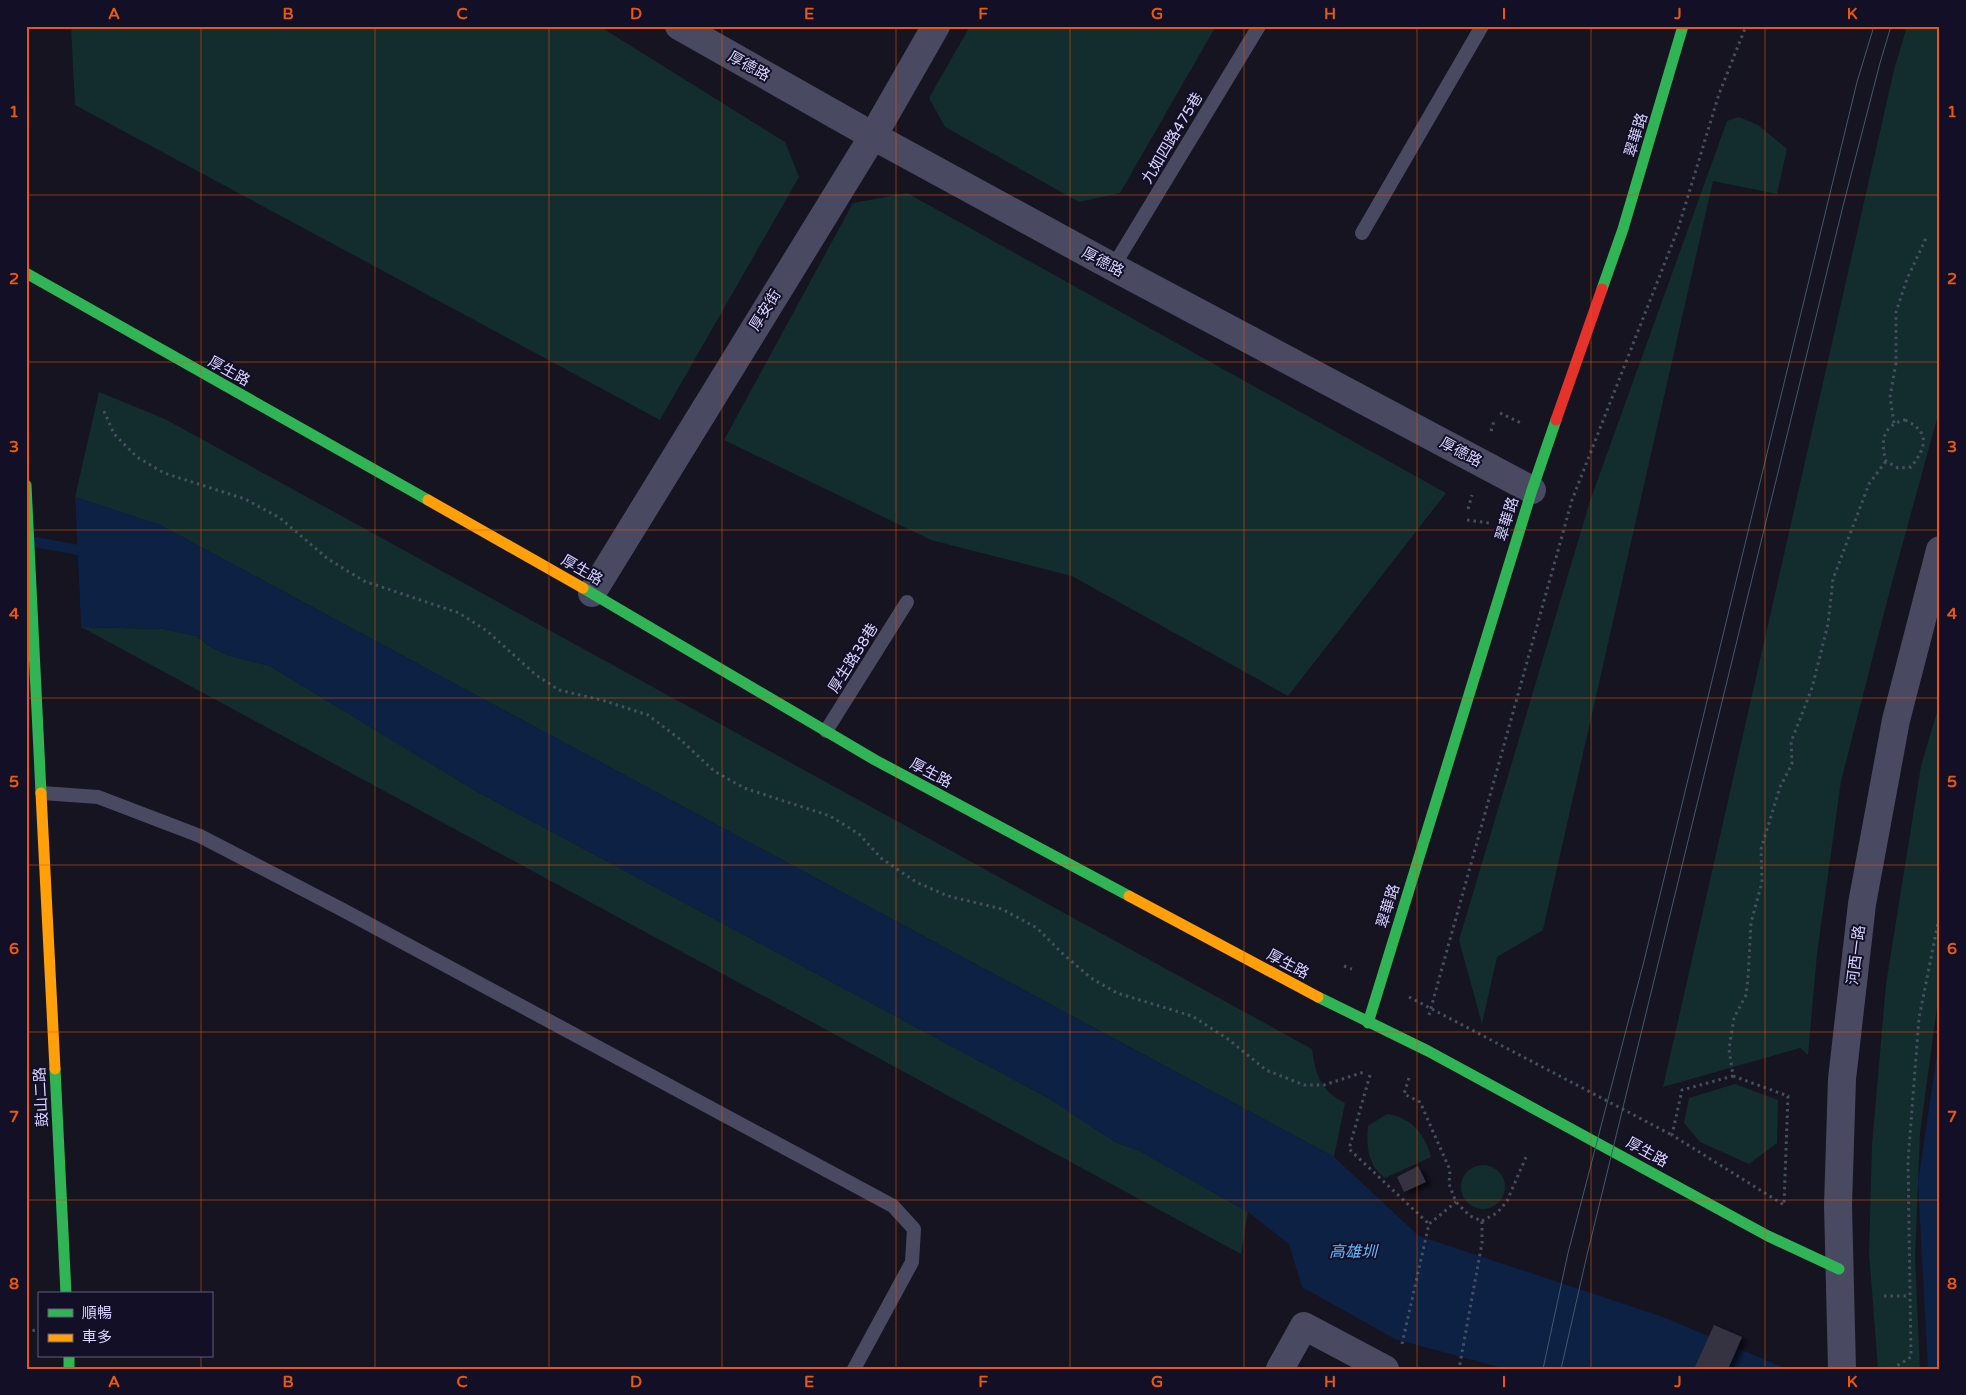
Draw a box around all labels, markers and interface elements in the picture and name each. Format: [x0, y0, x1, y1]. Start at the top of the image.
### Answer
text: A [108, 4, 120, 24]
text: B [282, 4, 294, 24]
text: C [456, 4, 468, 24]
text: D [630, 4, 642, 24]
text: E [804, 4, 814, 24]
text: F [978, 4, 988, 24]
text: G [1151, 4, 1163, 24]
text: H [1324, 4, 1336, 24]
text: I [1502, 4, 1506, 24]
text: J [1673, 4, 1682, 24]
text: K [1847, 4, 1858, 24]
street label: 厚德路 [725, 47, 773, 85]
street label: 九如四路475巷 [1138, 89, 1206, 187]
text: 1 [9, 102, 19, 122]
text: 1 [1947, 102, 1957, 122]
street label: 翠華路 [1621, 111, 1651, 159]
street label: 厚德路 [1079, 243, 1127, 281]
text: 2 [9, 269, 19, 289]
text: 2 [1947, 269, 1957, 289]
street label: 厚安街 [745, 286, 785, 334]
street label: 厚生路 [205, 352, 253, 390]
street label: 厚德路 [1437, 433, 1485, 471]
text: 3 [9, 437, 19, 457]
text: 3 [1947, 437, 1957, 457]
street label: 翠華路 [1492, 495, 1522, 543]
street label: 厚生路 [558, 551, 606, 589]
text: 4 [9, 604, 19, 624]
text: 4 [1947, 604, 1957, 624]
street label: 厚生路38巷 [824, 620, 882, 696]
street label: 厚生路 [907, 754, 955, 792]
text: 5 [9, 772, 19, 792]
text: 5 [1947, 772, 1957, 792]
street label: 翠華路 [1373, 882, 1403, 930]
street label: 河西一路 [1843, 924, 1869, 986]
text: 6 [9, 939, 19, 959]
text: 6 [1947, 939, 1957, 959]
street label: 厚生路 [1264, 945, 1312, 983]
street label: 鼓山二路 [30, 1067, 52, 1127]
text: 7 [9, 1107, 19, 1127]
text: 7 [1947, 1107, 1957, 1127]
street label: 厚生路 [1623, 1133, 1671, 1171]
water label: 高雄圳 [1329, 1242, 1379, 1262]
text: 8 [9, 1274, 19, 1294]
text: 8 [1947, 1274, 1957, 1294]
legend [38, 1292, 212, 1358]
text: 順暢 [82, 1304, 112, 1322]
text: 車多 [82, 1328, 112, 1346]
text: A [108, 1372, 120, 1392]
text: B [282, 1372, 294, 1392]
text: C [456, 1372, 468, 1392]
text: D [630, 1372, 642, 1392]
text: E [804, 1372, 814, 1392]
text: F [978, 1372, 988, 1392]
text: G [1151, 1372, 1163, 1392]
text: H [1324, 1372, 1336, 1392]
text: I [1502, 1372, 1506, 1392]
text: J [1673, 1372, 1682, 1392]
text: K [1847, 1372, 1858, 1392]

